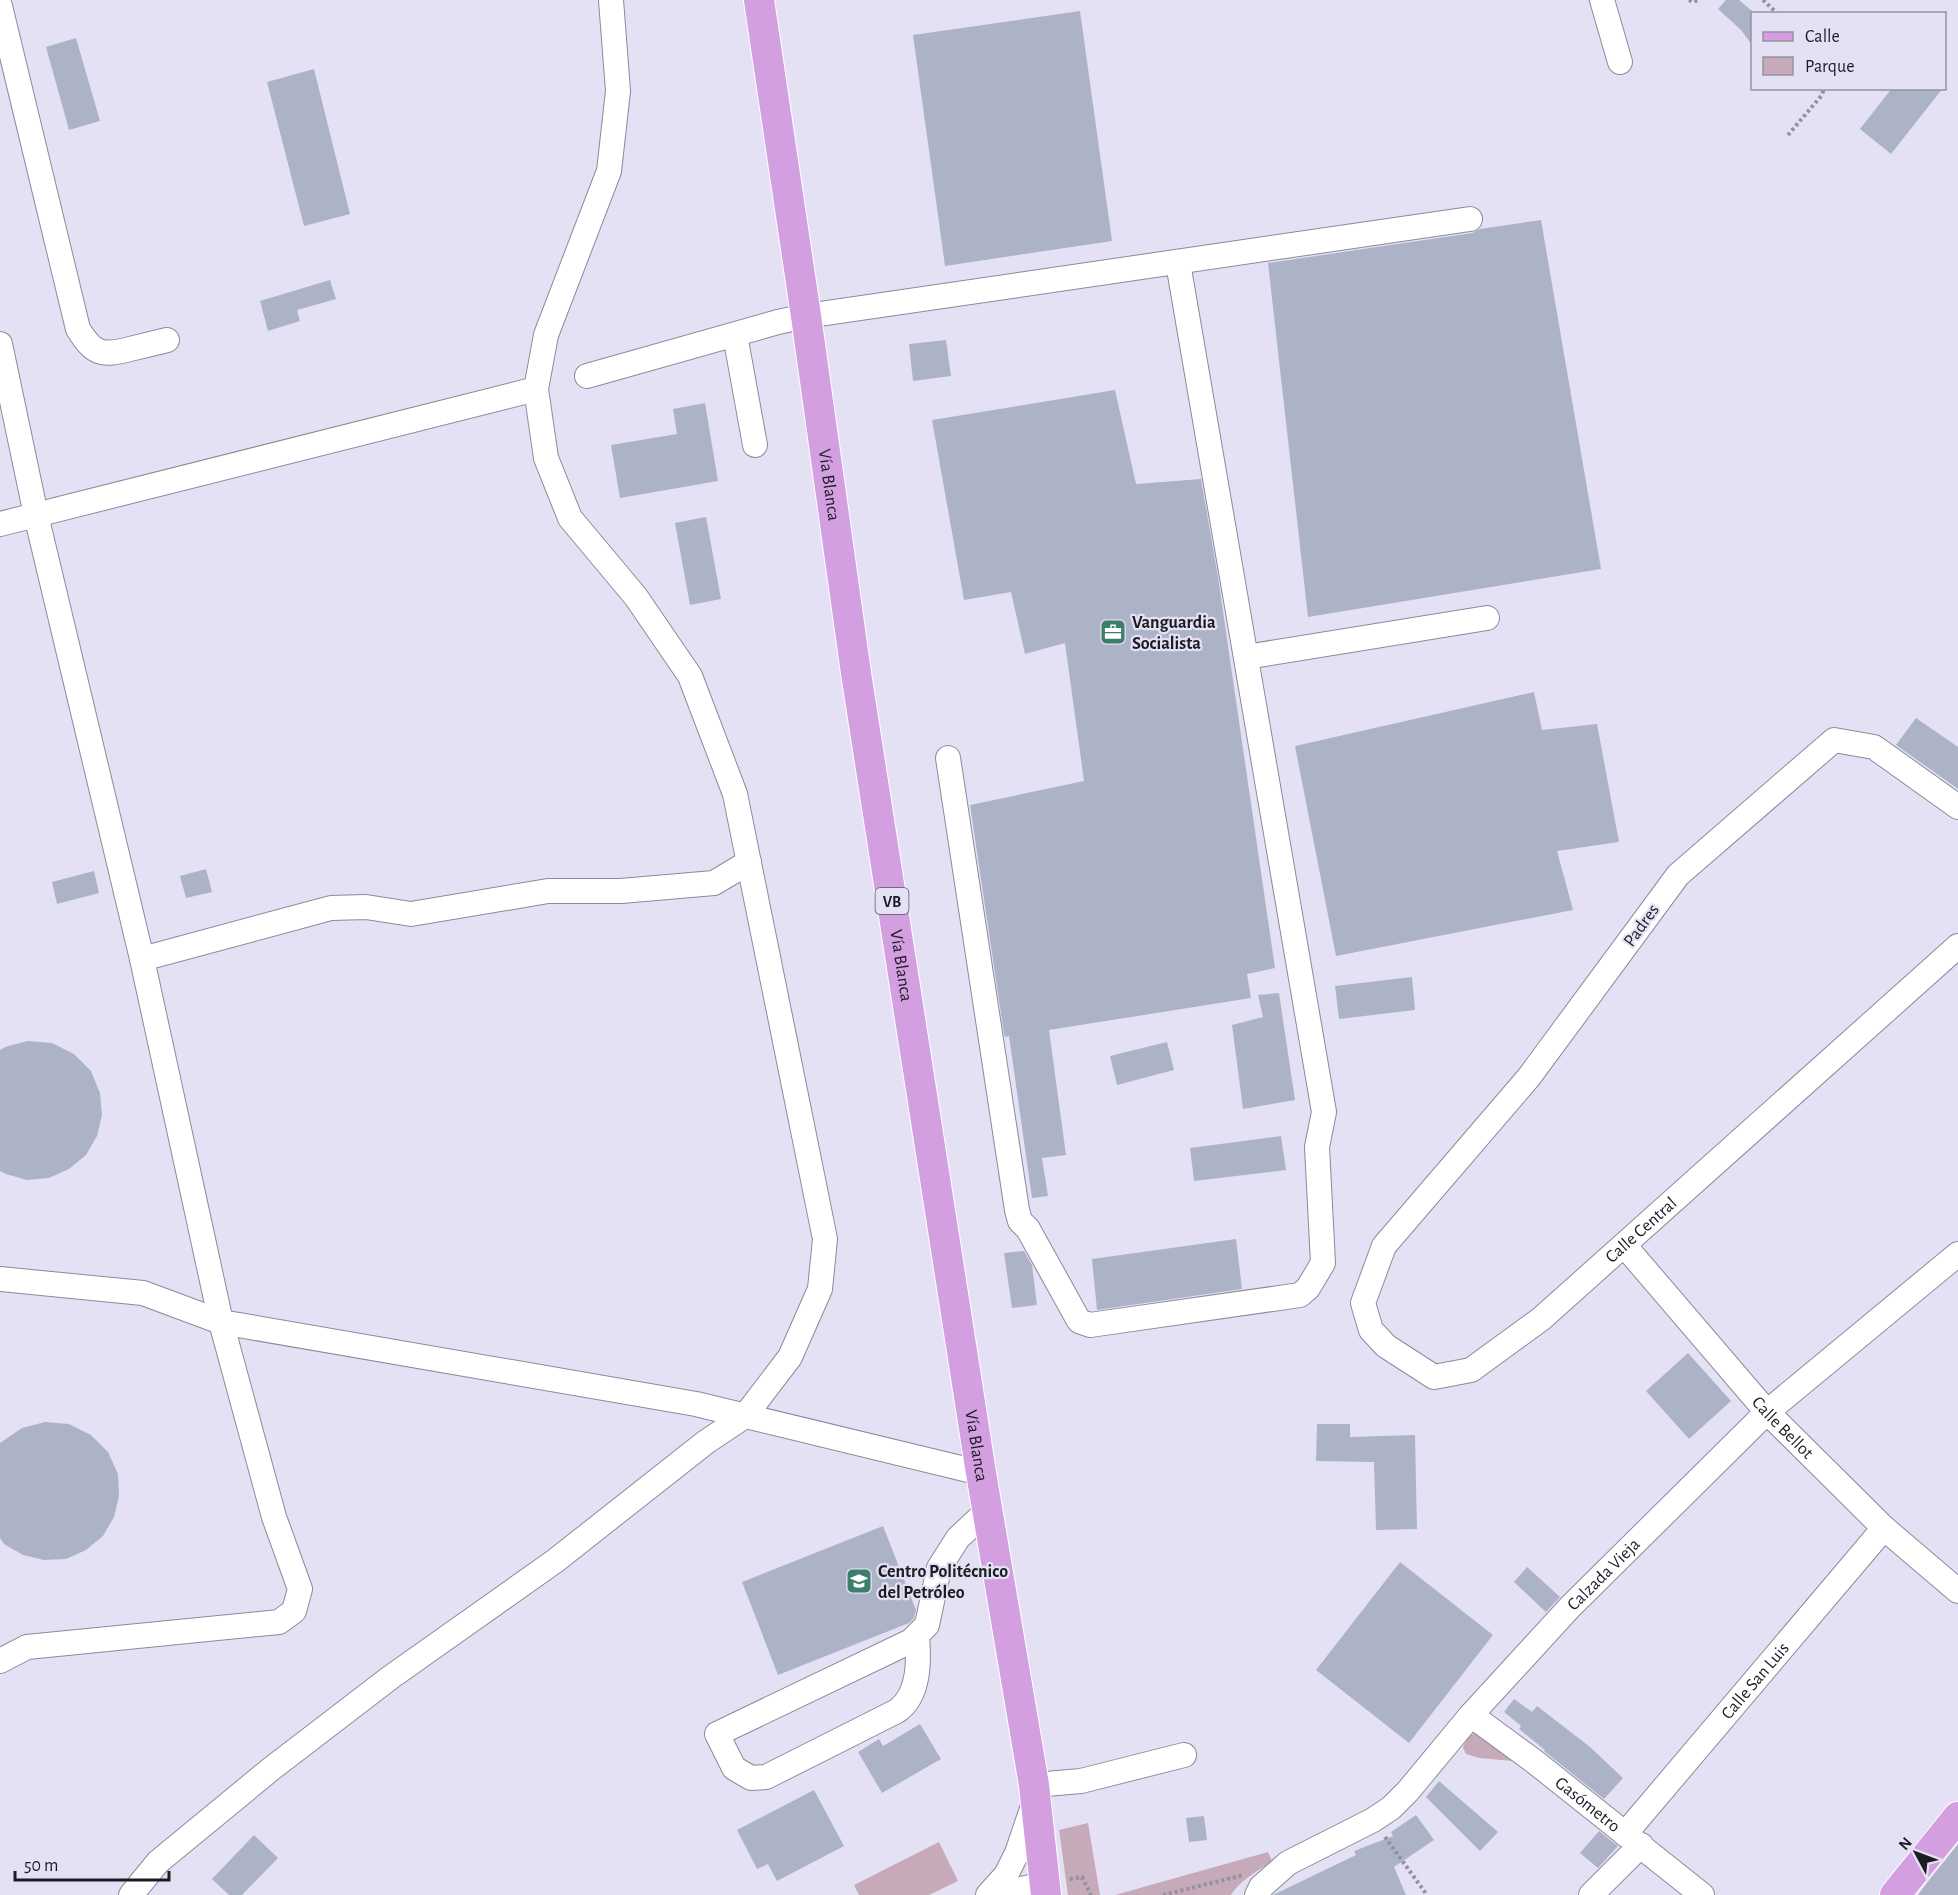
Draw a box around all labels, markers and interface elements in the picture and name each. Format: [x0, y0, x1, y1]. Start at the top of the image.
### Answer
legend [1751, 12, 1946, 90]
text: Calle [1805, 28, 1840, 46]
text: Parque [1805, 58, 1854, 76]
street label: Vía Blanca [815, 448, 843, 522]
place label: Vanguardia Socialista [1132, 614, 1216, 653]
office icon: Vanguardia Socialista [1098, 617, 1128, 647]
road number: VB [876, 888, 908, 914]
street label: Padres [1621, 901, 1663, 950]
street label: Vía Blanca [886, 928, 915, 1003]
street label: Calle Central [1602, 1194, 1681, 1267]
street label: Calle Bellot [1748, 1394, 1817, 1463]
street label: Vía Blanca [961, 1409, 990, 1483]
street label: Calzada Vieja [1564, 1535, 1644, 1614]
place label: Centro Politécnico del Petróleo [878, 1563, 1008, 1602]
school or university icon: Centro Politécnico del Petróleo [844, 1566, 874, 1596]
street label: Calle San Luis [1718, 1639, 1793, 1723]
street label: Gasómetro [1551, 1774, 1623, 1836]
north arrow [1886, 1823, 1946, 1883]
text: N [1896, 1834, 1915, 1853]
scale bar [15, 1844, 170, 1882]
text: 50 m [24, 1857, 58, 1875]

